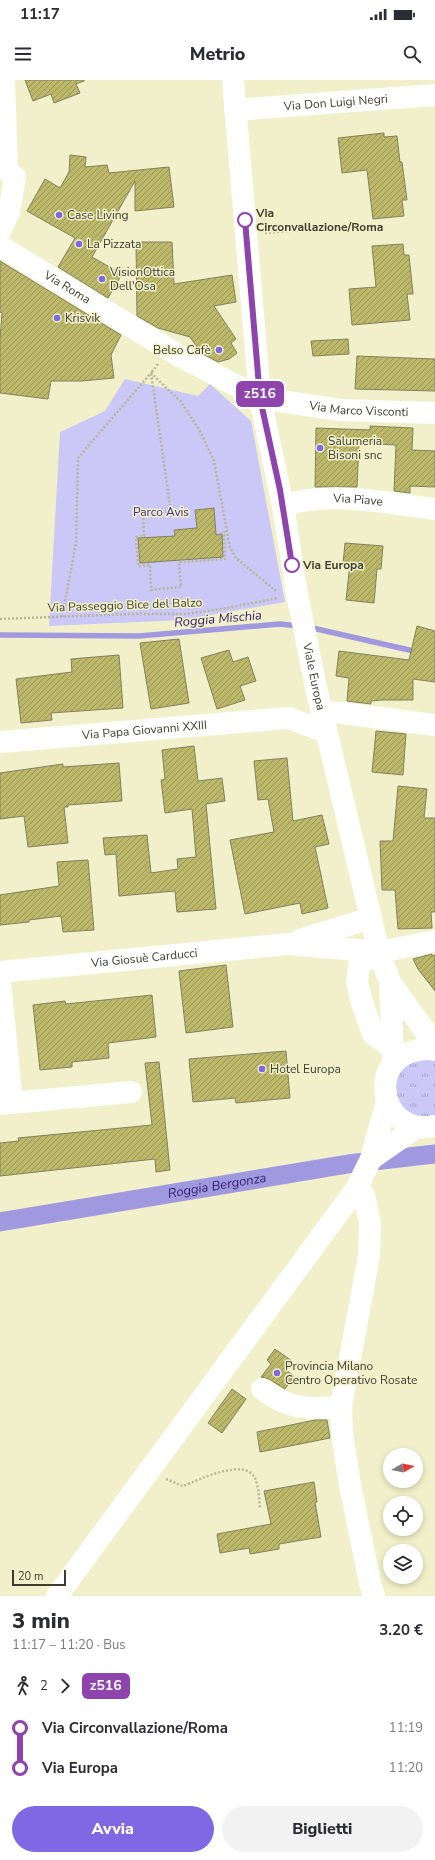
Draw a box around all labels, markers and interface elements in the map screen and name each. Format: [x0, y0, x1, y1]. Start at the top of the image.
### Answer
text: 11:17 [20, 4, 60, 24]
text: Metrio [190, 42, 245, 66]
icon: menu [12, 43, 34, 65]
icon: search [401, 43, 423, 65]
street label: Via Don Luigi Negri [282, 91, 388, 114]
place label: Via Circonvallazione/Roma [255, 205, 383, 235]
place label: Case Living [67, 207, 129, 223]
marker: Case Living [54, 210, 64, 220]
marker: Via Circonvallazione/Roma [237, 212, 253, 228]
place label: La Pizzata [87, 236, 141, 252]
marker: La Pizzata [74, 239, 84, 249]
place label: VisionOttica Dell'Osa [109, 264, 175, 294]
street label: Via Roma [40, 266, 94, 308]
marker: VisionOttica Dell'Osa [97, 274, 107, 284]
place label: Krisvik [65, 310, 101, 326]
marker: Krisvik [52, 313, 62, 323]
place label: Belso Cafè [153, 342, 211, 358]
marker: Belso Cafè [214, 345, 224, 355]
line badge: z516 [232, 381, 288, 407]
text: z516 [244, 384, 276, 403]
street label: Via Marco Visconti [307, 397, 409, 420]
place label: Salumeria Bisoni snc [328, 433, 383, 463]
marker: Salumeria Bisoni snc [315, 443, 325, 453]
street label: Via Piave [332, 490, 384, 510]
park label: Parco Avis [133, 504, 189, 520]
marker: Via Europa [284, 557, 300, 573]
place label: Via Europa [302, 557, 364, 573]
street label: Via Passeggio Bice del Balzo [46, 594, 203, 616]
water label: Roggia Mischia [173, 606, 263, 632]
street label: Viale Europa [299, 641, 329, 712]
street label: Via Papa Giovanni XXIII [80, 717, 208, 743]
street label: Via Giosuè Carducci [89, 945, 198, 971]
place label: Hotel Europa [270, 1061, 341, 1077]
marker: Hotel Europa [257, 1064, 267, 1074]
water label: Roggia Bergonza [166, 1169, 268, 1203]
place label: Provincia Milano Centro Operativo Rosate [285, 1358, 417, 1388]
marker: Provincia Milano Centro Operativo Rosate [272, 1368, 282, 1378]
north arrow [383, 1448, 423, 1488]
map controls [383, 1448, 423, 1584]
button: locate [383, 1496, 423, 1536]
button: layers [383, 1544, 423, 1584]
scale bar [12, 1568, 66, 1587]
text: 20 m [18, 1569, 43, 1584]
text: 3 min [12, 1606, 70, 1636]
text: 3.20 € [379, 1620, 423, 1640]
text: 11:17 – 11:20 · Bus [12, 1636, 126, 1654]
icon: walk [12, 1675, 34, 1697]
icon: forward [54, 1675, 76, 1697]
text: z516 [90, 1676, 122, 1695]
text: 2 [40, 1677, 48, 1695]
text: Via Circonvallazione/Roma [42, 1718, 228, 1738]
text: 11:19 [389, 1719, 423, 1737]
text: Via Europa [42, 1758, 118, 1778]
text: 11:20 [389, 1759, 423, 1777]
button: Avvia [12, 1806, 214, 1852]
button: Biglietti [222, 1806, 423, 1852]

